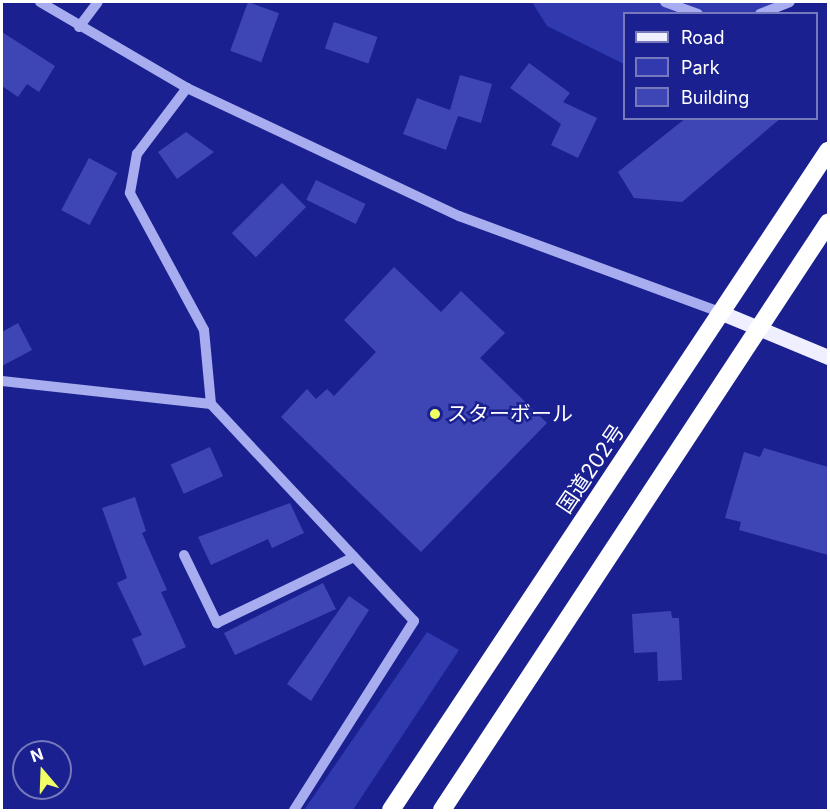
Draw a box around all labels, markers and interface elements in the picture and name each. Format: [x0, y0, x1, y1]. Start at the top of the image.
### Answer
legend [623, 12, 818, 120]
text: Road [681, 27, 724, 48]
text: Park [681, 57, 720, 78]
text: Building [681, 87, 749, 108]
place label: スターボール [447, 401, 573, 427]
marker: スターボール [428, 407, 442, 421]
street label: 国道202号 [552, 420, 630, 518]
north arrow [12, 740, 72, 800]
text: N [28, 743, 46, 766]

